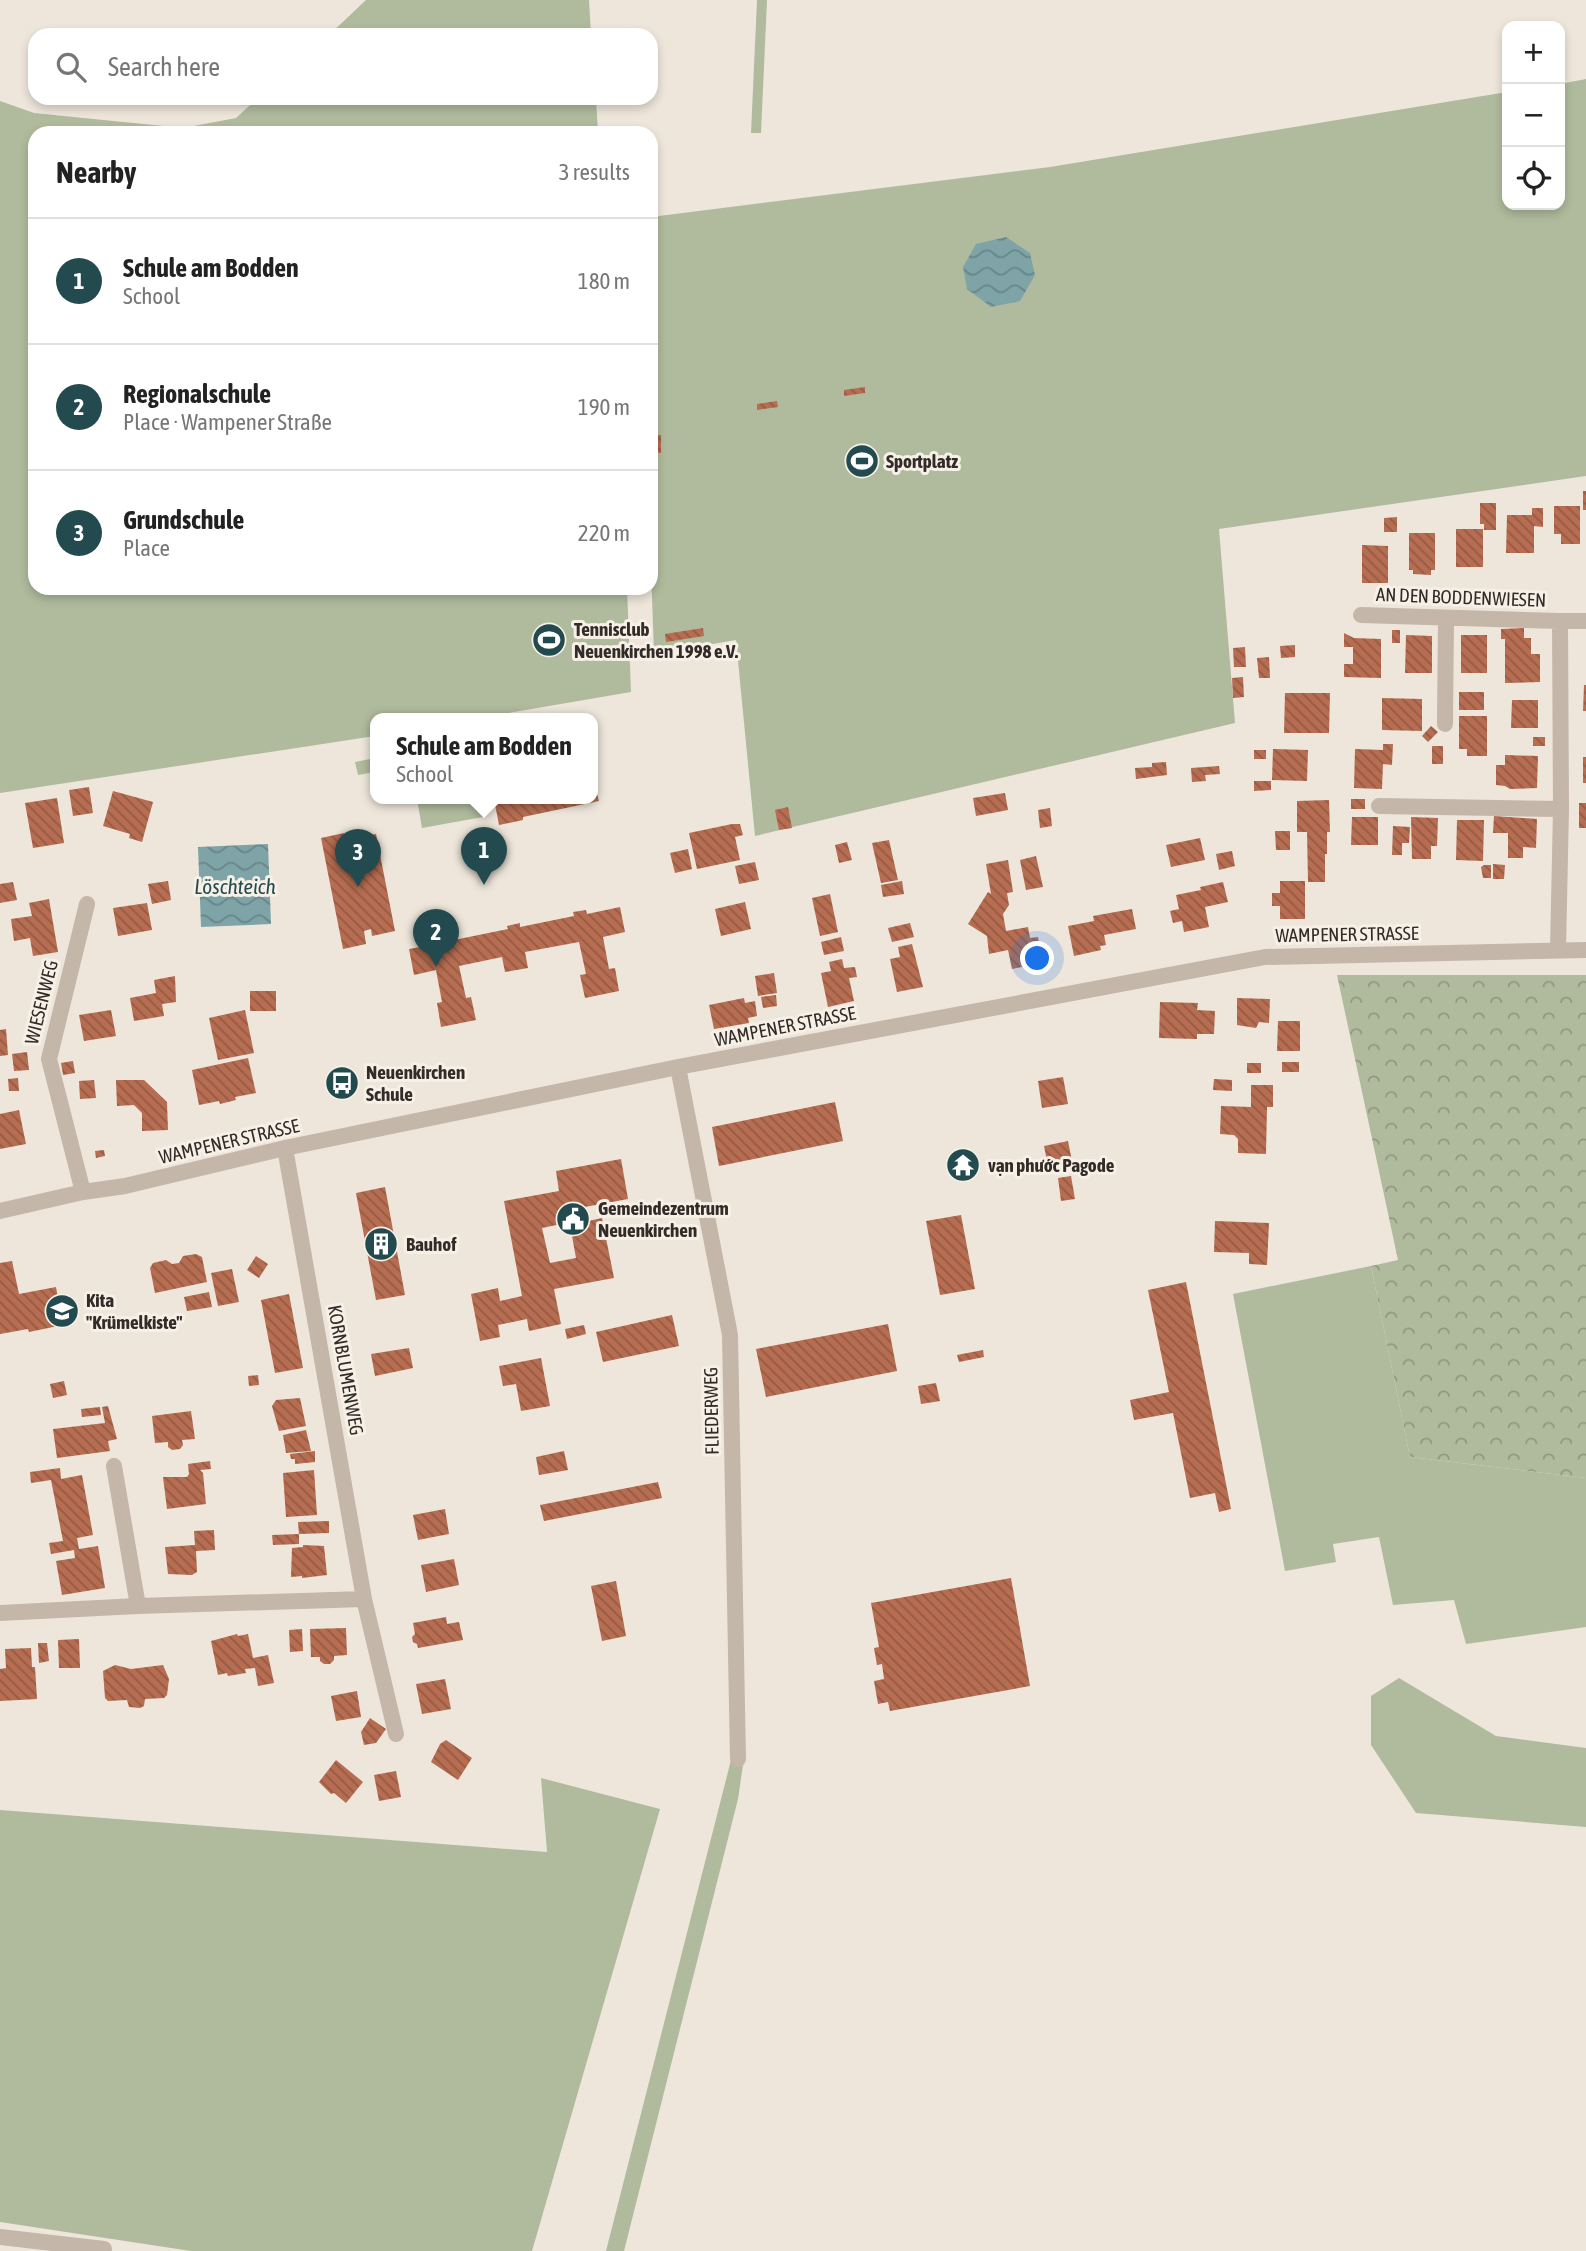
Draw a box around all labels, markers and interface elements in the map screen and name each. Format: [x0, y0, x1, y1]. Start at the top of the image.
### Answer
map controls [1502, 21, 1565, 210]
button: + [1502, 21, 1565, 84]
search box [28, 28, 658, 105]
icon: search [52, 48, 90, 86]
text: Search here [108, 52, 220, 82]
button: − [1502, 84, 1565, 147]
button: locate [1502, 147, 1565, 210]
text: Nearby [56, 155, 136, 189]
text: 3 results [559, 159, 630, 185]
text: Schule am Bodden [123, 253, 299, 283]
text: 1 [74, 268, 84, 294]
text: 180 m [578, 268, 630, 294]
text: School [123, 283, 180, 309]
text: Regionalschule [123, 379, 271, 409]
text: 2 [74, 394, 84, 420]
text: 190 m [578, 394, 630, 420]
text: Place · Wampener Straße [123, 409, 332, 435]
sports icon: Sportplatz [843, 442, 881, 480]
place label: Sportplatz [886, 450, 958, 472]
text: Grundschule [123, 505, 244, 535]
text: 3 [74, 520, 84, 546]
text: 220 m [578, 520, 630, 546]
text: Place [123, 535, 170, 561]
street label: AN DEN BODDENWIESEN [1375, 583, 1547, 611]
place label: Tennisclub Neuenkirchen 1998 e.V. [574, 618, 739, 662]
sports icon: Tennisclub Neuenkirchen 1998 e.V. [530, 621, 568, 659]
popup [370, 713, 598, 804]
text: Schule am Bodden [396, 731, 572, 761]
text: School [396, 761, 453, 787]
pin: 1 [461, 827, 507, 885]
pin: 3 [335, 829, 381, 887]
water label: Löschteich [194, 874, 276, 898]
pin: 2 [413, 909, 459, 967]
street label: WAMPENER STRASSE [1275, 922, 1419, 946]
your location [1020, 941, 1054, 975]
street label: WIESENWEG [20, 958, 62, 1046]
street label: WAMPENER STRASSE [713, 1002, 857, 1050]
place label: Neuenkirchen Schule [366, 1061, 465, 1105]
bus stop icon: Neuenkirchen Schule [323, 1064, 361, 1102]
street label: WAMPENER STRASSE [157, 1114, 301, 1168]
temple icon: vạn phước Pagode [944, 1146, 982, 1184]
place label: vạn phước Pagode [988, 1154, 1115, 1176]
place label: Gemeindezentrum Neuenkirchen [598, 1197, 729, 1241]
public building icon: Gemeindezentrum Neuenkirchen [554, 1200, 592, 1238]
building icon: Bauhof [362, 1225, 400, 1263]
place label: Bauhof [406, 1233, 457, 1255]
place label: Kita "Krümelkiste" [86, 1289, 183, 1333]
school or university icon: Kita "Krümelkiste" [43, 1292, 81, 1330]
street label: KORNBLUMENWEG [324, 1303, 368, 1437]
street label: FLIEDERWEG [699, 1367, 723, 1455]

